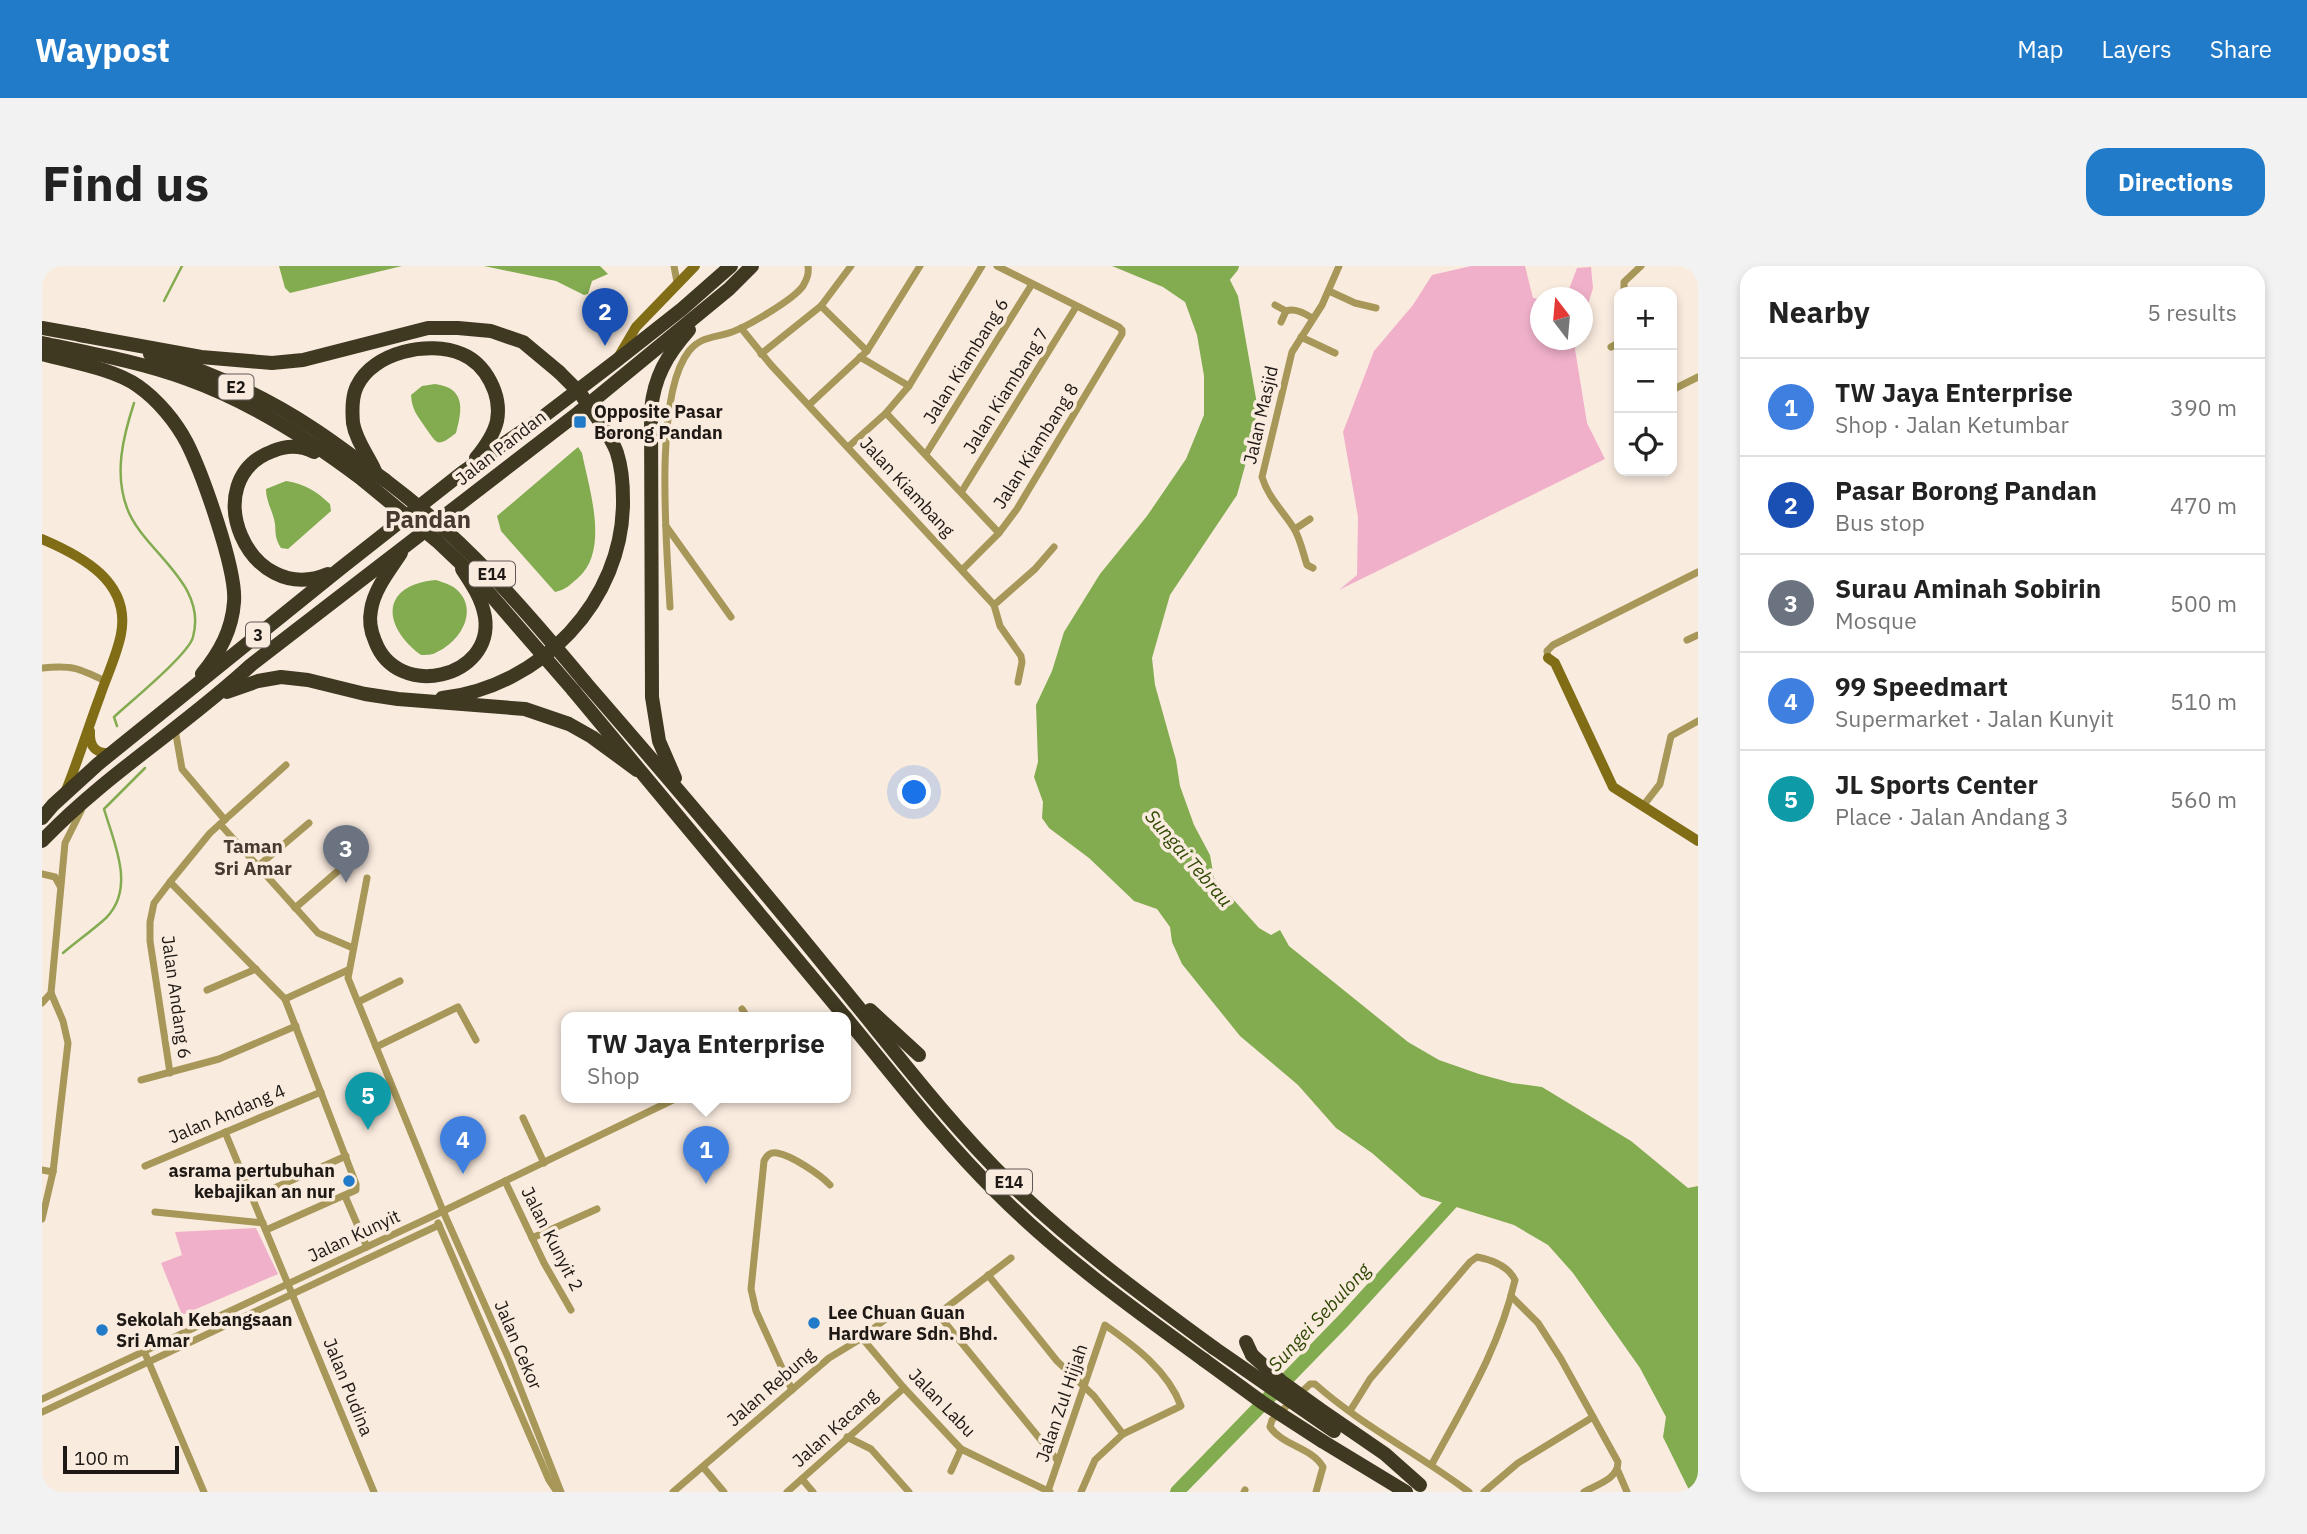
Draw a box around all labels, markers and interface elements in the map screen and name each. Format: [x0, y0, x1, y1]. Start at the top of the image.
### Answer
text: Waypost [35, 28, 170, 71]
text: Map [2017, 33, 2064, 65]
text: Layers [2102, 33, 2172, 65]
text: Share [2210, 33, 2272, 65]
button: Directions [2086, 148, 2265, 216]
text: Find us [42, 151, 209, 214]
north arrow [1530, 287, 1593, 350]
map controls [1614, 287, 1677, 476]
button: + [1614, 287, 1677, 350]
pin: 2 [582, 288, 628, 346]
text: Nearby [1768, 292, 1870, 331]
street label: Jalan Kiambang 6 [918, 294, 1013, 428]
text: 5 results [2147, 297, 2237, 327]
street label: Jalan Kiambang 7 [958, 324, 1053, 458]
button: − [1614, 350, 1677, 413]
street label: Jalan Masjid [1238, 363, 1283, 466]
road number: E2 [218, 374, 254, 400]
text: TW Jaya Enterprise [1835, 375, 2073, 409]
street label: Jalan Kiambang 8 [988, 379, 1083, 513]
text: 1 [1784, 392, 1798, 422]
text: 390 m [2170, 392, 2237, 422]
place label: Opposite Pasar Borong Pandan [594, 400, 723, 444]
street label: Jalan Pandan [451, 405, 551, 490]
text: Shop · Jalan Ketumbar [1835, 409, 2069, 439]
button: locate [1614, 413, 1677, 476]
marker: Opposite Pasar Borong Pandan [572, 414, 588, 430]
street label: Jalan Kiambang [855, 432, 960, 542]
text: Pasar Borong Pandan [1835, 473, 2097, 507]
text: 2 [1784, 490, 1798, 520]
text: 470 m [2170, 490, 2237, 520]
district label: Pandan [385, 503, 471, 535]
text: Bus stop [1835, 507, 1925, 537]
road number: E14 [469, 562, 515, 586]
text: Surau Aminah Sobirin [1835, 571, 2101, 605]
text: 3 [1784, 588, 1798, 618]
text: 500 m [2170, 588, 2237, 618]
text: Mosque [1835, 605, 1917, 635]
road number: 3 [246, 622, 270, 648]
text: 99 Speedmart [1835, 669, 2008, 703]
text: 4 [1784, 686, 1798, 716]
text: 510 m [2170, 686, 2237, 716]
text: Supermarket · Jalan Kunyit [1835, 703, 2114, 733]
text: JL Sports Center [1835, 767, 2038, 801]
your location [897, 775, 931, 809]
text: 5 [1784, 784, 1798, 814]
text: 560 m [2170, 784, 2237, 814]
text: Place · Jalan Andang 3 [1835, 801, 2069, 831]
water label: Sungai Tebrau [1140, 804, 1238, 912]
pin: 3 [323, 825, 369, 883]
district label: Taman Sri Amar [214, 834, 292, 880]
street label: Jalan Andang 6 [156, 934, 197, 1060]
popup [561, 1012, 851, 1103]
text: TW Jaya Enterprise [587, 1026, 825, 1060]
text: Shop [587, 1060, 640, 1090]
pin: 5 [345, 1072, 391, 1130]
street label: Jalan Andang 4 [165, 1079, 289, 1148]
pin: 4 [440, 1116, 486, 1174]
pin: 1 [683, 1126, 729, 1184]
place label: asrama pertubuhan kebajikan an nur [168, 1159, 335, 1203]
road number: E14 [986, 1170, 1032, 1194]
marker: asrama pertubuhan kebajikan an nur [341, 1173, 357, 1189]
street label: Jalan Kunyit 2 [516, 1183, 589, 1295]
street label: Jalan Kunyit [304, 1204, 404, 1267]
water label: Sungei Sebulong [1263, 1257, 1376, 1376]
street label: Jalan Cekor [489, 1297, 548, 1393]
place label: Lee Chuan Guan Hardware Sdn. Bhd. [828, 1301, 998, 1345]
place label: Sekolah Kebangsaan Sri Amar [116, 1308, 292, 1352]
marker: Lee Chuan Guan Hardware Sdn. Bhd. [806, 1315, 822, 1331]
marker: Sekolah Kebangsaan Sri Amar [94, 1322, 110, 1338]
street label: Jalan Pudina [318, 1334, 379, 1440]
street label: Jalan Zul Hijjah [1031, 1341, 1093, 1465]
street label: Jalan Rebung [722, 1342, 820, 1431]
street label: Jalan Labu [904, 1363, 981, 1442]
street label: Jalan Kacang [787, 1383, 882, 1472]
scale bar [63, 1443, 178, 1475]
text: 100 m [74, 1446, 129, 1470]

